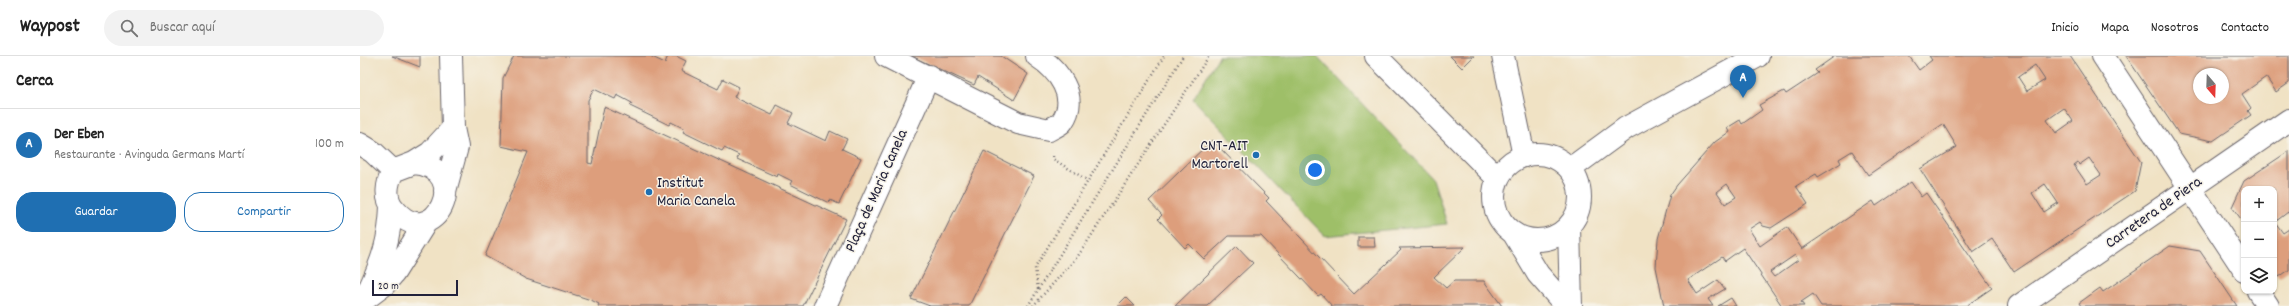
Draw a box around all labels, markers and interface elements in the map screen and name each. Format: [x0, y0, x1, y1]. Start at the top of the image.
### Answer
search box [104, 10, 384, 46]
text: Waypost [20, 14, 80, 41]
icon: search [118, 17, 140, 39]
text: Buscar aquí [150, 17, 215, 39]
text: Inicio [2051, 18, 2079, 38]
text: Mapa [2101, 18, 2129, 38]
text: Nosotros [2151, 18, 2199, 38]
text: Contacto [2221, 18, 2269, 38]
pin: A [1730, 65, 1756, 98]
north arrow [2193, 68, 2229, 104]
text: Cerca [16, 70, 53, 94]
text: Der Eben [54, 124, 104, 146]
street label: Plaça de Maria Canela [840, 125, 915, 256]
text: A [25, 135, 33, 154]
text: 100 m [315, 135, 344, 154]
place label: CNT-AIT Martorell [1192, 135, 1249, 176]
text: Restaurante · Avinguda Germans Martí [54, 146, 244, 165]
marker: CNT-AIT Martorell [1251, 150, 1261, 160]
your location [1305, 160, 1325, 180]
street label: Carretera de Piera [2101, 171, 2207, 255]
place label: Institut Maria Canela [657, 172, 736, 213]
map controls [2241, 186, 2277, 294]
button: + [2241, 186, 2277, 222]
marker: Institut Maria Canela [644, 187, 654, 197]
button: Guardar [16, 192, 176, 232]
button: Compartir [184, 192, 344, 232]
button: − [2241, 222, 2277, 258]
button: layers [2241, 258, 2277, 294]
scale bar [372, 278, 458, 297]
text: 20 m [378, 279, 399, 295]

